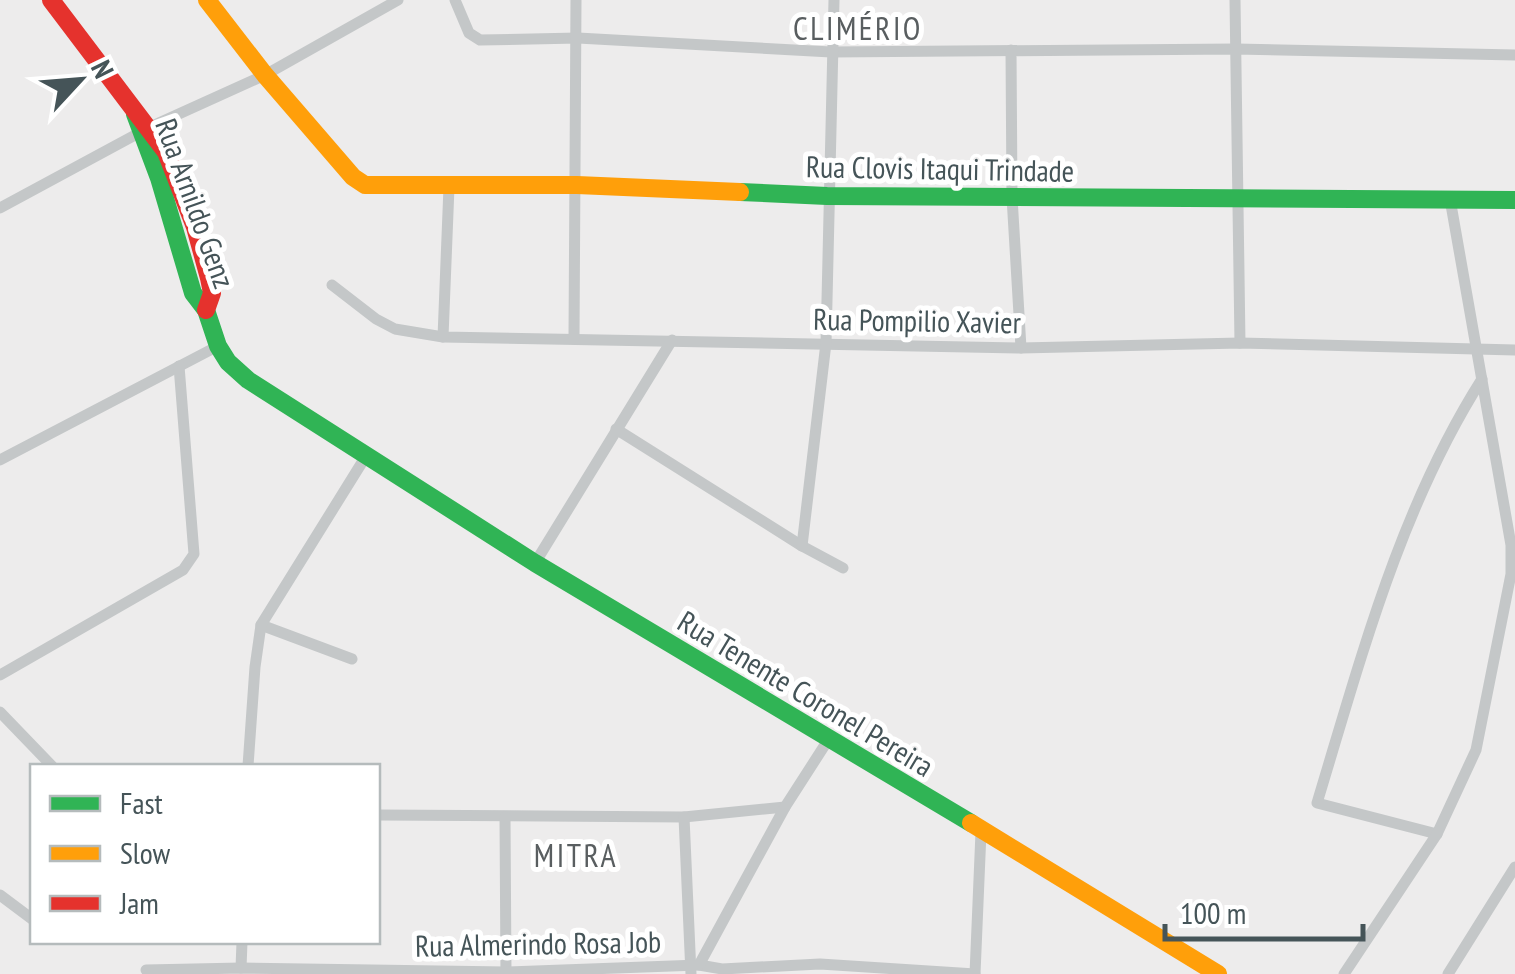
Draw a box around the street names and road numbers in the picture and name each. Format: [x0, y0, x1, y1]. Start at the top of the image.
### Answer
street label: Rua Arnildo Genz [147, 113, 245, 293]
street label: Rua Clovis Itaqui Trindade [806, 146, 1074, 190]
street label: Rua Pompilio Xavier [813, 299, 1022, 341]
street label: Rua Tenente Coronel Pereira [671, 601, 941, 785]
street label: Rua Almerindo Rosa Job [415, 921, 661, 965]

